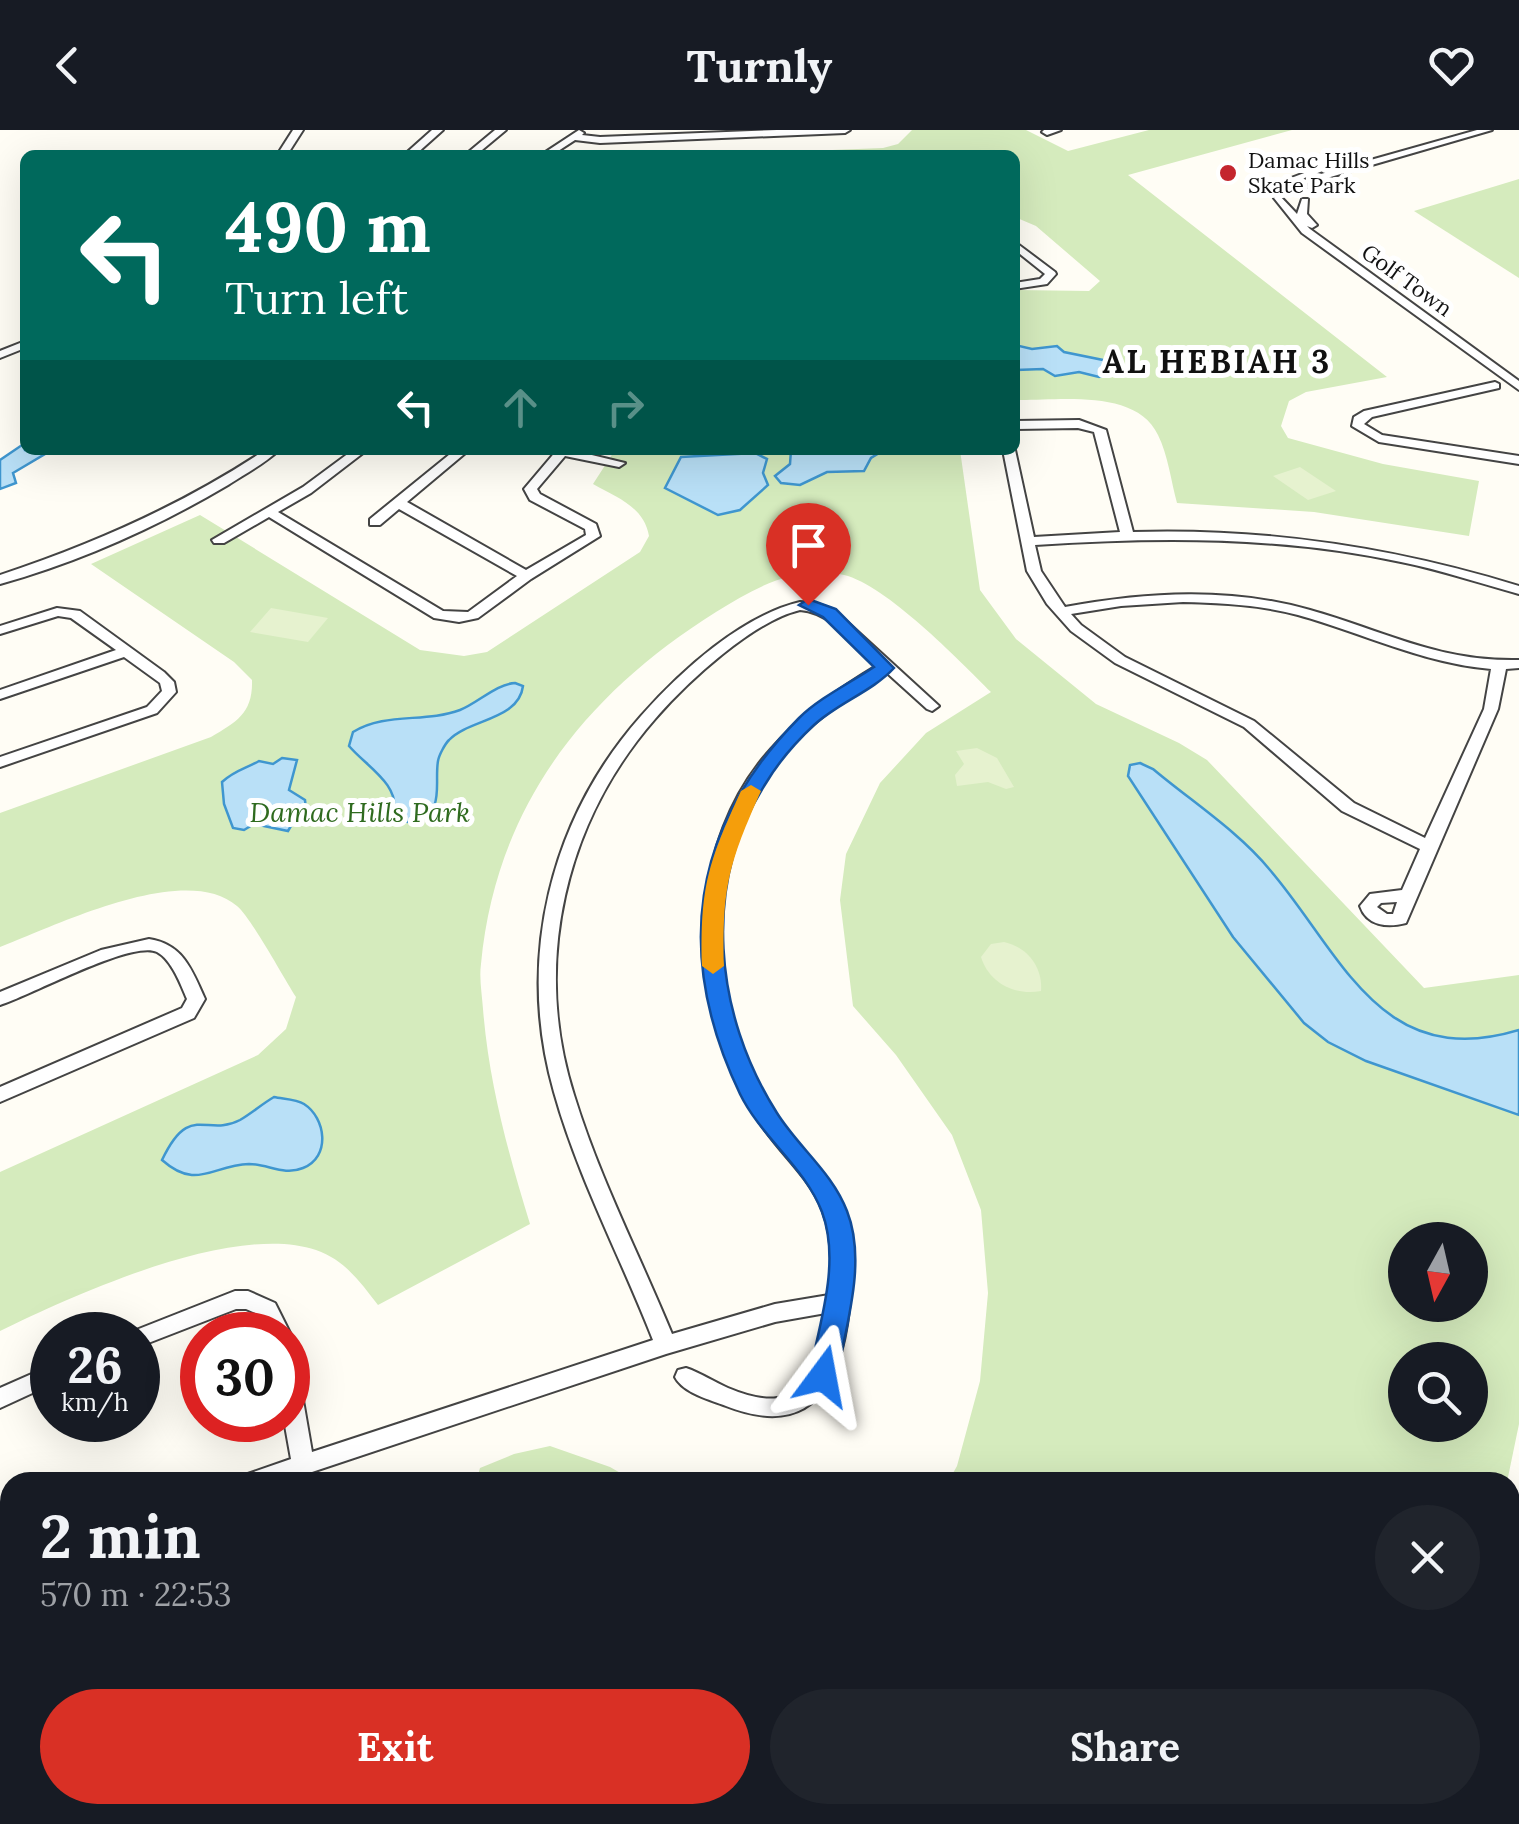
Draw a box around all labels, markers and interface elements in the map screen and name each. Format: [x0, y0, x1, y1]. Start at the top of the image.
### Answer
text: Turnly [687, 37, 832, 94]
icon: back [40, 38, 95, 93]
icon: heart [1424, 38, 1479, 93]
place label: Damac Hills Skate Park [1248, 146, 1370, 199]
marker: Damac Hills Skate Park [1217, 162, 1239, 184]
text: 490 m [225, 182, 431, 271]
icon: left [60, 190, 190, 320]
street label: Golf Town [1356, 238, 1458, 322]
text: Turn left [225, 269, 408, 326]
district label: AL HEBIAH 3 [1102, 341, 1332, 382]
icon: left [388, 380, 443, 435]
icon: ahead [493, 380, 548, 435]
icon: right [598, 380, 653, 435]
pin [766, 503, 851, 606]
icon: arrive [781, 518, 836, 573]
park label: Damac Hills Park [250, 794, 470, 830]
north arrow [1388, 1222, 1488, 1322]
map controls [1388, 1222, 1488, 1442]
speed limit sign: 30 [180, 1312, 310, 1442]
position arrow [771, 1324, 875, 1428]
text: 26 [67, 1333, 123, 1397]
button: search [1388, 1342, 1488, 1442]
text: km/h [61, 1386, 129, 1418]
text: 2 min [40, 1498, 201, 1574]
button: close [1375, 1505, 1480, 1610]
text: 570 m · 22:53 [40, 1574, 232, 1615]
button: Exit [40, 1689, 750, 1804]
button: Share [770, 1689, 1480, 1804]

